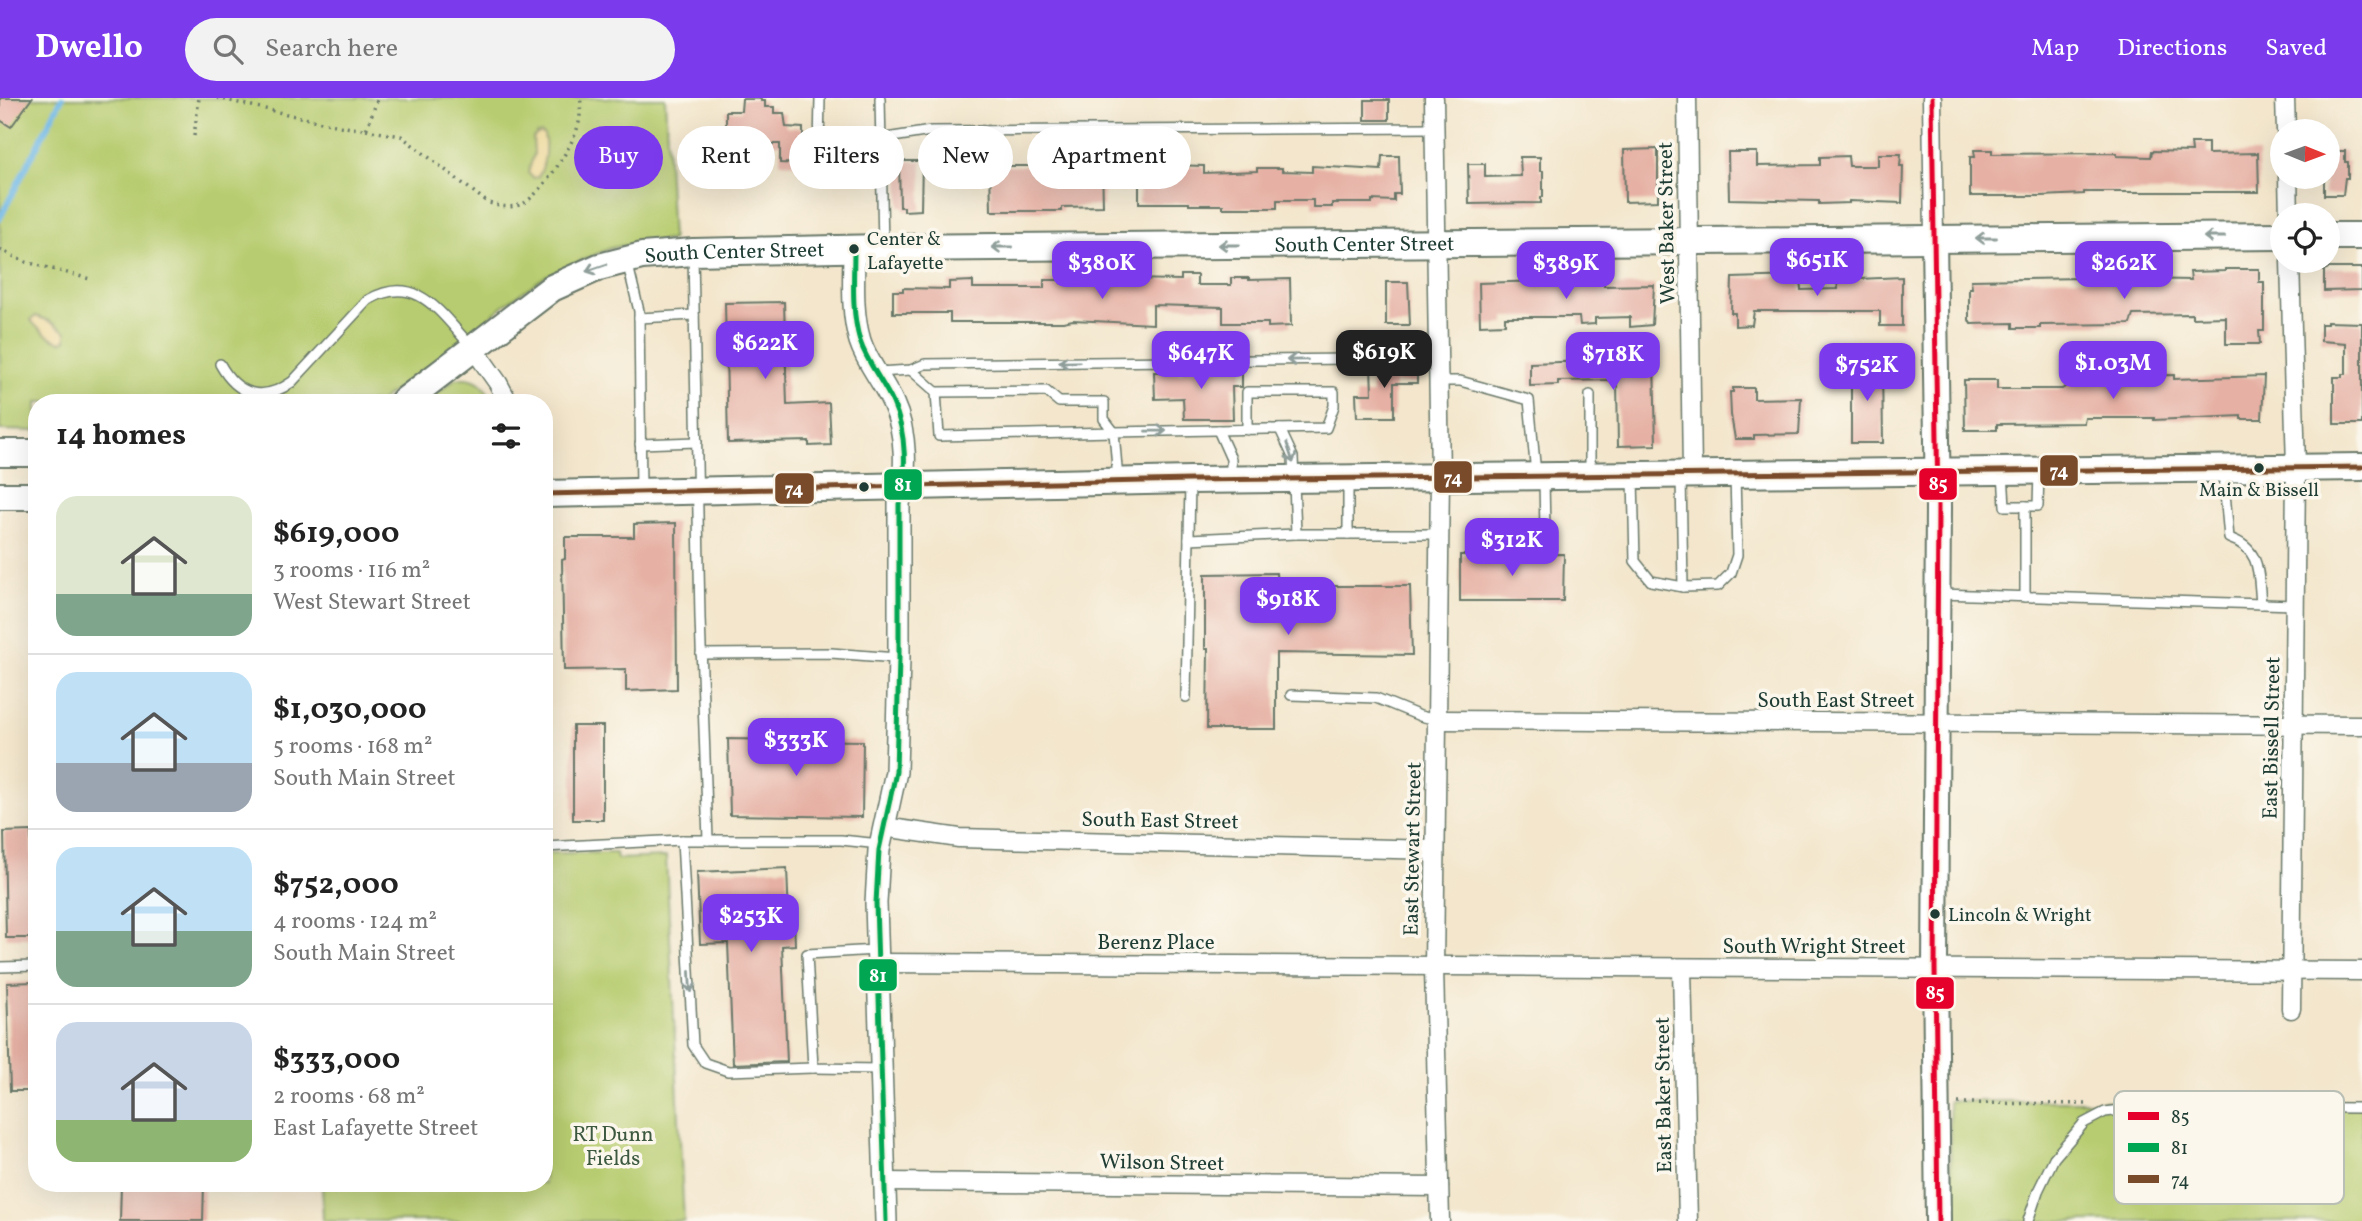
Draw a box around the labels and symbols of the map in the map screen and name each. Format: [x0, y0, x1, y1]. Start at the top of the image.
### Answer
north arrow [2270, 119, 2340, 189]
street label: West Baker Street [1652, 141, 1683, 304]
place label: Center & Lafayette [867, 227, 944, 277]
street label: South Center Street [1274, 230, 1455, 261]
one-way arrow [2203, 230, 2226, 244]
one-way arrow [1975, 232, 1998, 245]
street label: South Center Street [643, 236, 825, 272]
one-way arrow [1218, 238, 1241, 252]
pin: $651K [1768, 238, 1866, 298]
one-way arrow [990, 240, 1013, 254]
marker: Center & Lafayette [847, 242, 861, 256]
pin: $380K [1053, 242, 1151, 301]
pin: $389K [1517, 242, 1615, 301]
pin: $262K [2075, 242, 2173, 301]
one-way arrow [585, 262, 607, 275]
pin: $622K [716, 322, 814, 381]
pin: $619K [1335, 330, 1433, 390]
pin: $647K [1152, 331, 1250, 391]
pin: $718K [1564, 332, 1662, 392]
pin: $1.03M [2056, 342, 2170, 401]
pin: $752K [1818, 344, 1916, 403]
one-way arrow [1285, 353, 1308, 366]
one-way arrow [1058, 355, 1081, 369]
one-way arrow [1144, 424, 1167, 438]
one-way arrow [1284, 442, 1297, 464]
line badge: 74 [2039, 454, 2079, 487]
text: 74 [2049, 459, 2069, 485]
line badge: 74 [1433, 460, 1473, 494]
marker: Main & Bissell [2252, 461, 2266, 475]
text: 74 [1443, 466, 1463, 492]
line badge: 85 [1918, 467, 1958, 501]
line badge: 81 [883, 468, 923, 501]
line badge: 74 [774, 472, 815, 505]
text: 85 [1928, 472, 1948, 498]
text: 81 [894, 473, 912, 499]
text: 74 [784, 477, 804, 503]
place label: Main & Bissell [2199, 478, 2319, 504]
unlabelled marker [857, 480, 871, 494]
pin: $312K [1463, 518, 1561, 578]
pin: $918K [1239, 578, 1337, 637]
street label: East Bissell Street [2257, 656, 2288, 820]
street label: South East Street [1757, 687, 1915, 716]
pin: $333K [747, 718, 845, 778]
street label: East Stewart Street [1397, 762, 1430, 936]
street label: South East Street [1081, 806, 1239, 837]
pin: $253K [702, 894, 800, 954]
place label: Lincoln & Wright [1948, 903, 2092, 929]
marker: Lincoln & Wright [1928, 907, 1942, 921]
street label: Berenz Place [1097, 929, 1215, 958]
street label: South Wright Street [1722, 933, 1906, 962]
line badge: 81 [858, 958, 898, 992]
text: 81 [869, 964, 887, 990]
one-way arrow [683, 970, 696, 993]
line badge: 85 [1915, 976, 1955, 1010]
text: 85 [1925, 981, 1945, 1007]
street label: East Baker Street [1649, 1017, 1680, 1173]
legend [2114, 1091, 2344, 1204]
text: 85 [2171, 1105, 2190, 1131]
park label: RT Dunn Fields [573, 1121, 654, 1174]
text: 81 [2171, 1136, 2188, 1162]
street label: Wilson Street [1099, 1148, 1225, 1179]
text: 74 [2171, 1168, 2190, 1194]

